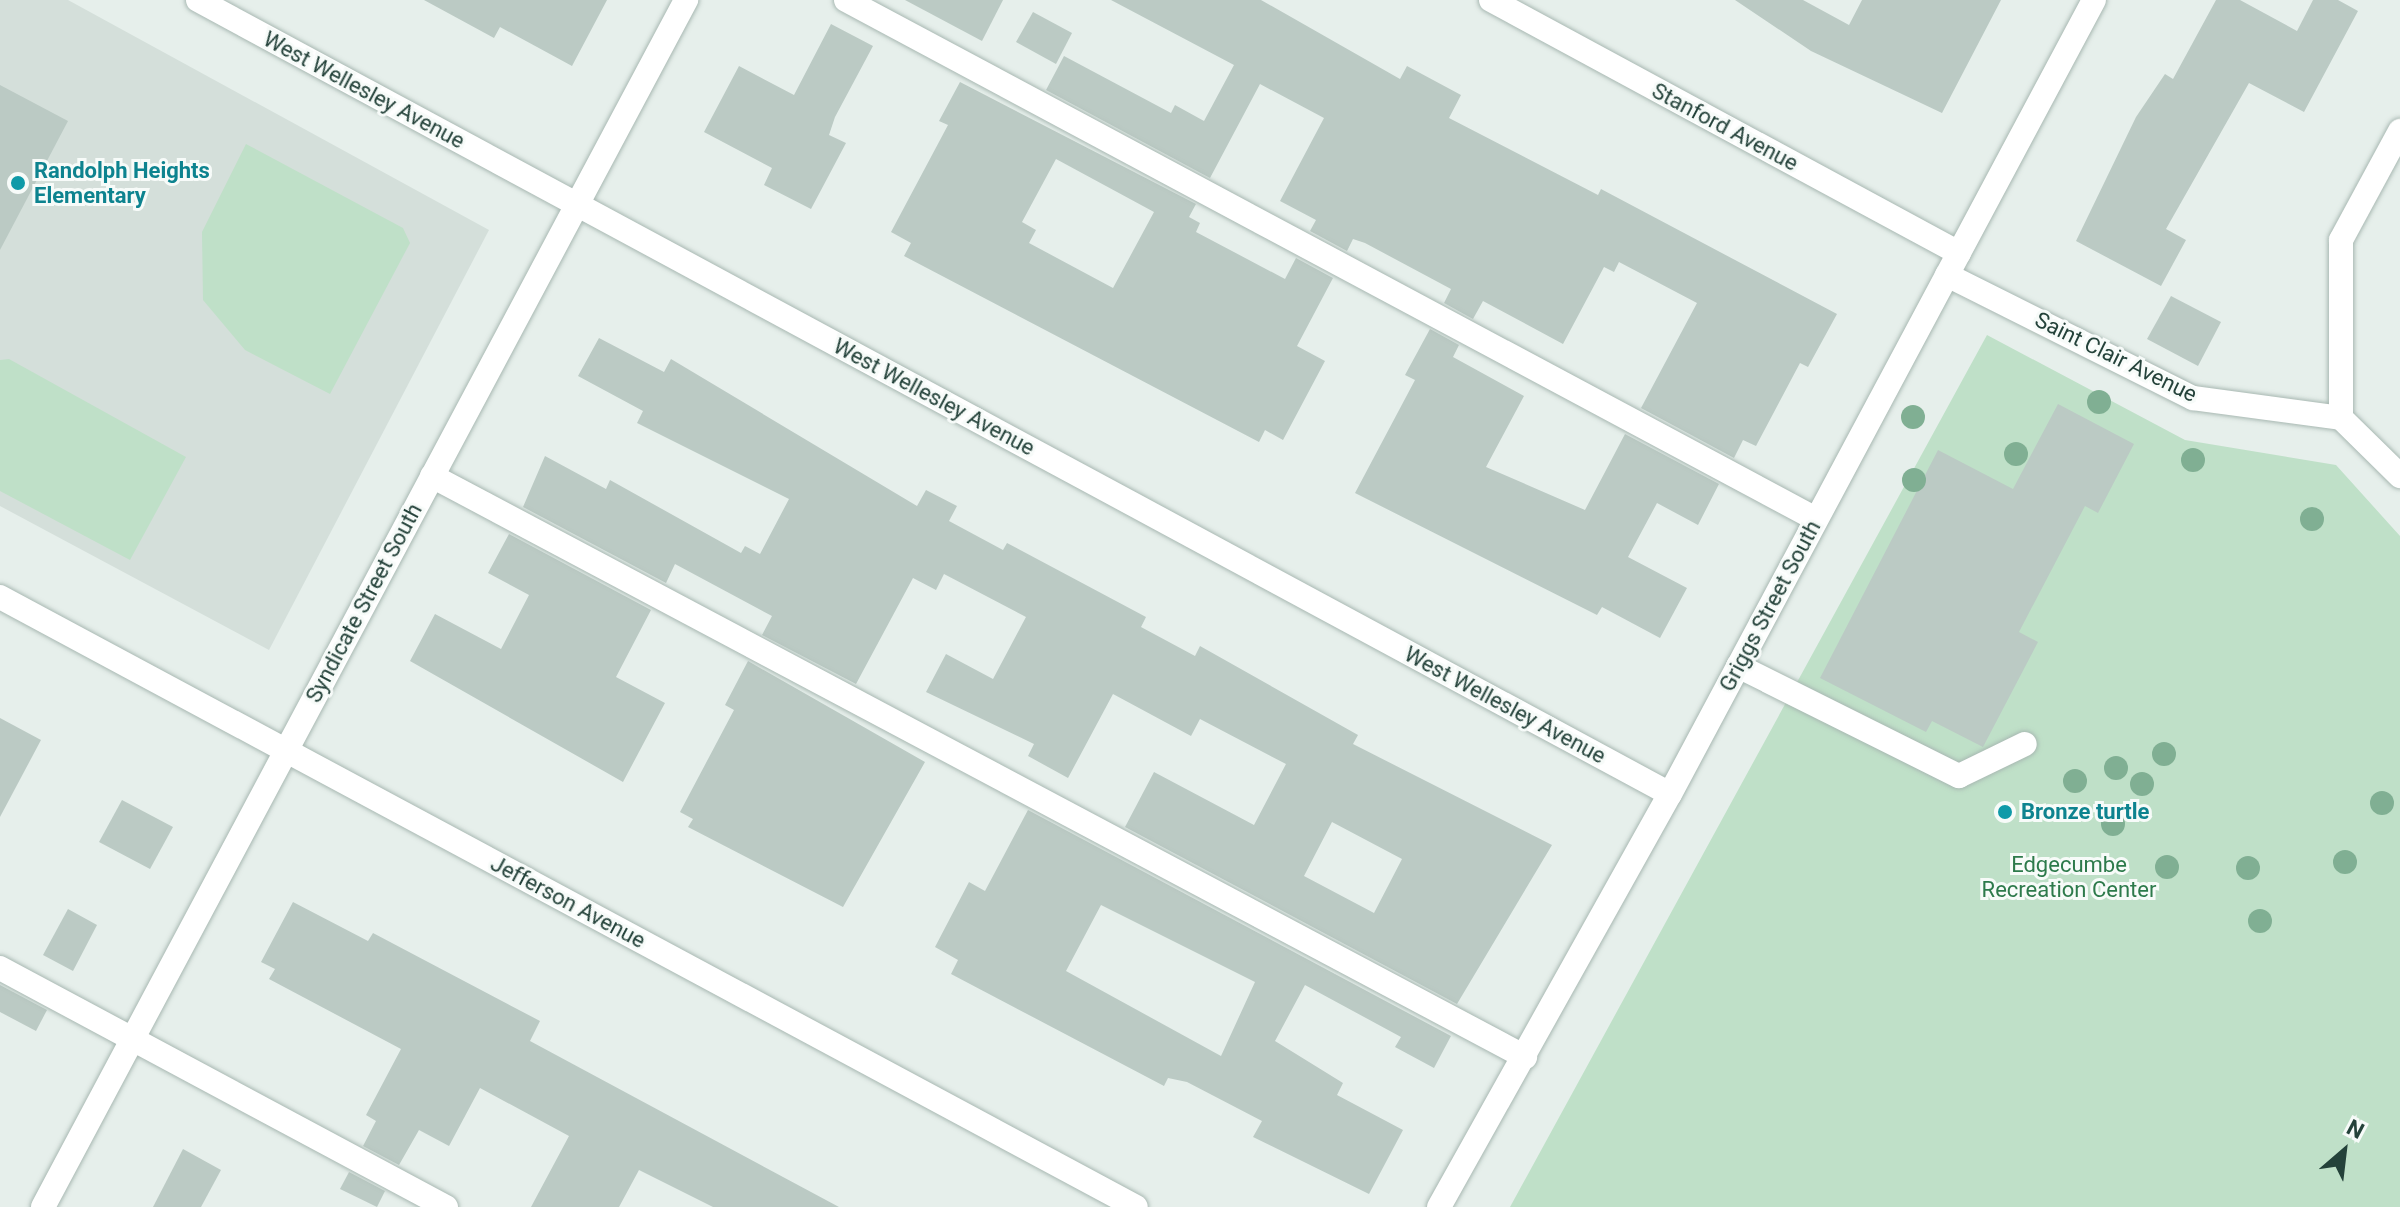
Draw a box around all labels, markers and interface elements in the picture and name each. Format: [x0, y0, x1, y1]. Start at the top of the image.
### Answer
street label: West Wellesley Avenue [259, 26, 469, 154]
street label: Stanford Avenue [1647, 77, 1803, 177]
place label: Randolph Heights Elementary [34, 157, 210, 208]
marker: Randolph Heights Elementary [9, 174, 27, 192]
street label: Saint Clair Avenue [2031, 306, 2201, 408]
street label: West Wellesley Avenue [829, 333, 1039, 461]
street label: Syndicate Street South [300, 499, 428, 707]
street label: Griggs Street South [1714, 516, 1826, 696]
street label: West Wellesley Avenue [1400, 641, 1610, 769]
place label: Bronze turtle [2021, 799, 2149, 825]
marker: Bronze turtle [1996, 803, 2014, 821]
street label: Jefferson Avenue [486, 850, 650, 954]
park label: Edgecumbe Recreation Center [1982, 851, 2156, 902]
north arrow [2304, 1111, 2384, 1191]
text: N [2343, 1115, 2368, 1144]

